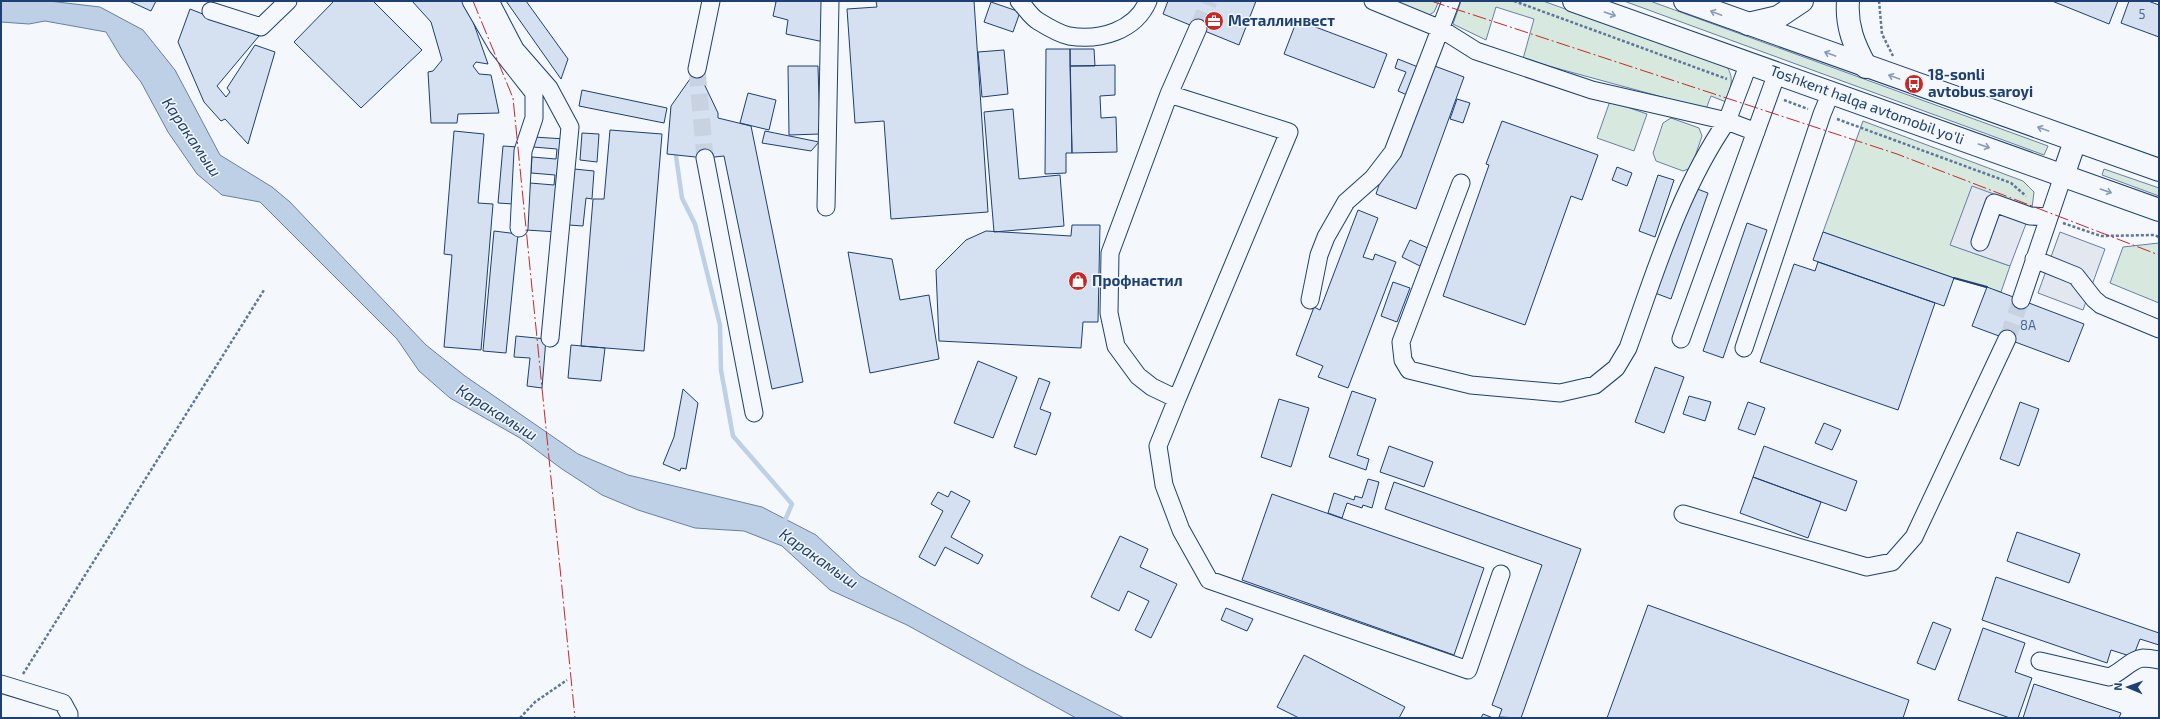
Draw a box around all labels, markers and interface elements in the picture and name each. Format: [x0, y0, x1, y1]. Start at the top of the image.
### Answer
house number: 5 [2139, 6, 2146, 22]
one-way arrow [1711, 8, 1723, 16]
office icon: Металлинвест [1203, 10, 1225, 32]
place label: Металлинвест [1228, 11, 1335, 29]
one-way arrow [1604, 11, 1617, 18]
one-way arrow [1824, 49, 1836, 57]
street label: Toshkent halqa avtomobil yo'li [1768, 60, 1967, 148]
place label: 18-sonli avtobus saroyi [1928, 65, 2033, 101]
one-way arrow [1889, 72, 1901, 80]
bus stop icon: 18-sonli avtobus saroyi [1903, 73, 1925, 95]
water label: Каракамыш [159, 93, 226, 180]
one-way arrow [2037, 125, 2049, 133]
one-way arrow [1977, 143, 1989, 151]
one-way arrow [2099, 188, 2111, 196]
shop icon: Профнастил [1067, 270, 1089, 292]
place label: Профнастил [1092, 271, 1183, 289]
house number: 8A [2020, 317, 2036, 333]
water label: Каракамыш [453, 379, 541, 444]
water label: Каракамыш [776, 523, 862, 592]
north arrow [2108, 667, 2148, 707]
text: N [2111, 682, 2124, 691]

